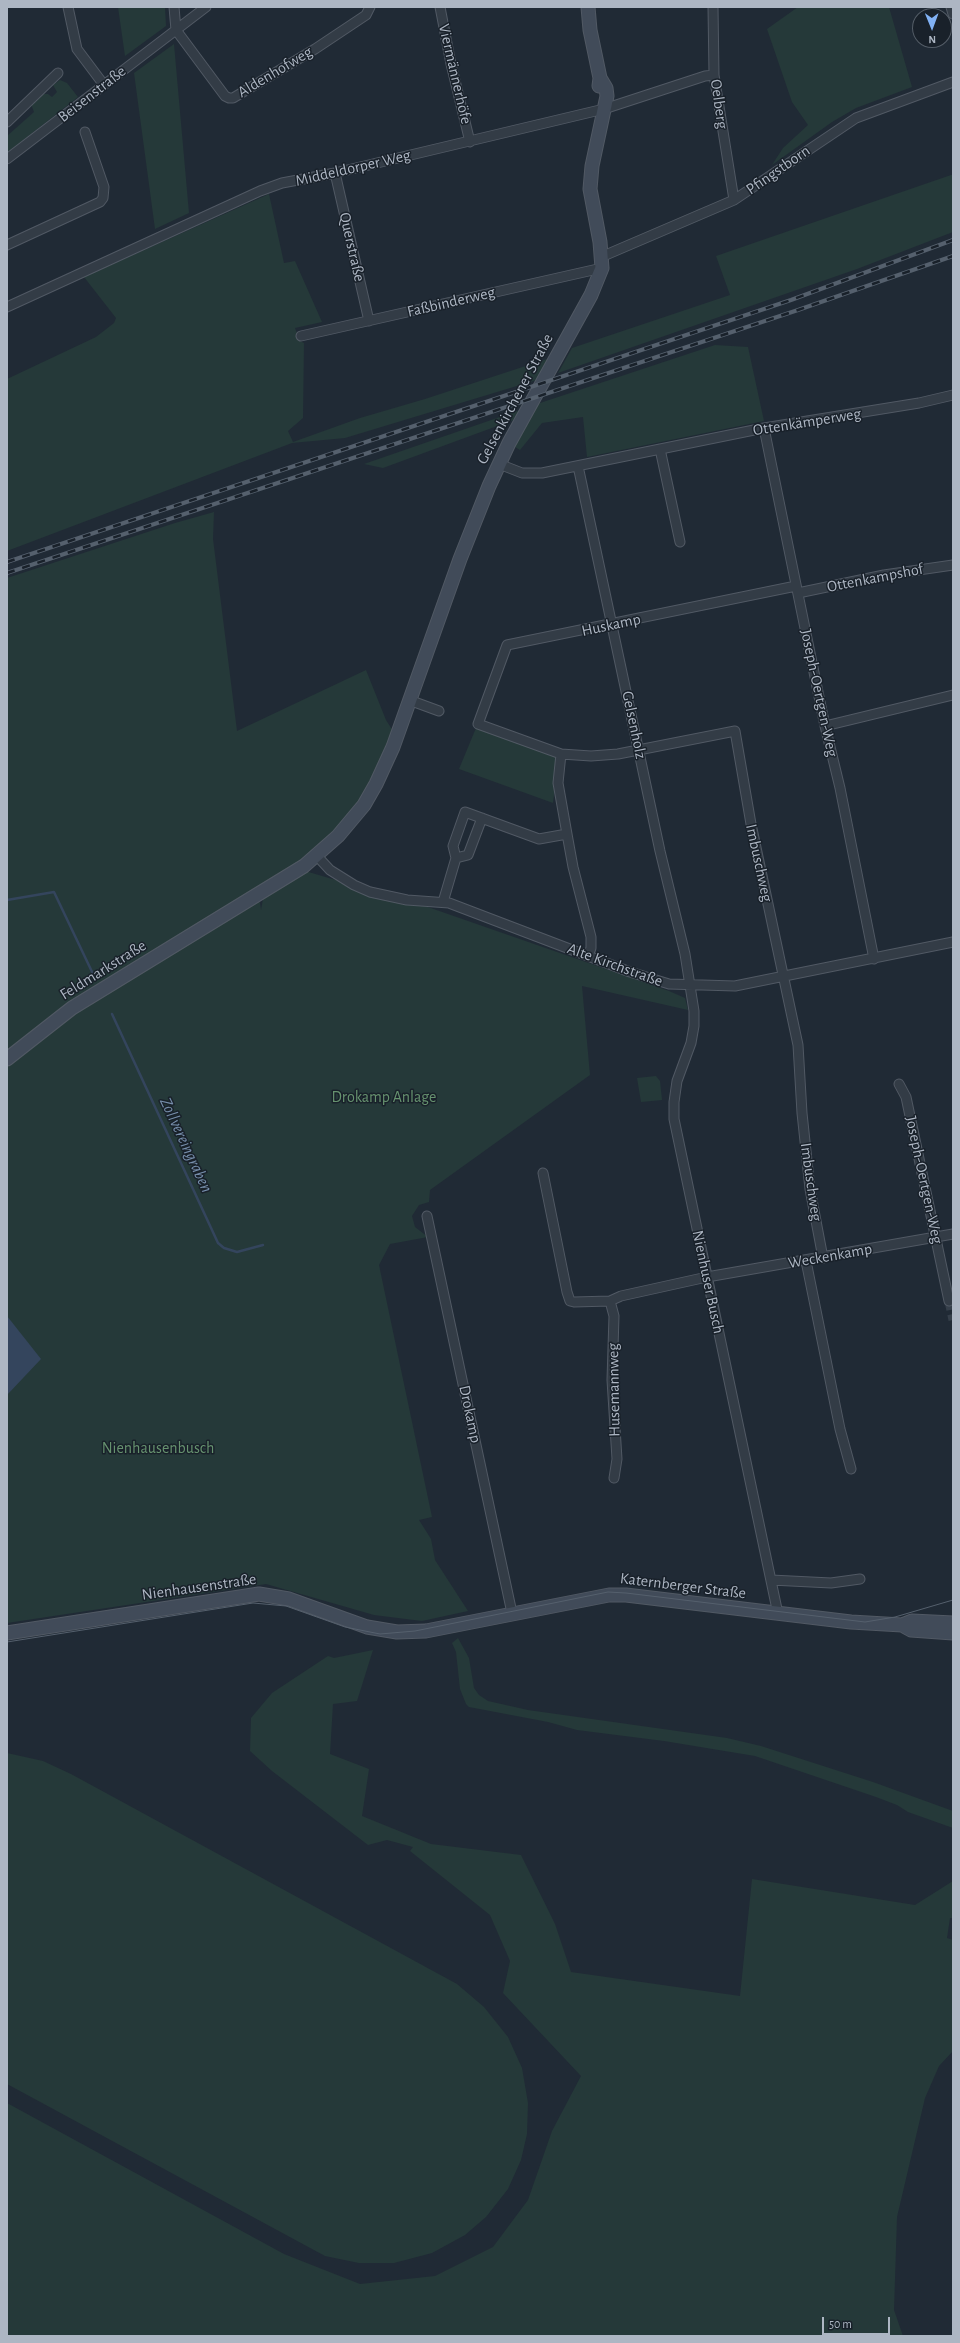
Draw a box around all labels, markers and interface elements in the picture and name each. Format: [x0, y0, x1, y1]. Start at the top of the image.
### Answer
north arrow [912, 8, 952, 48]
street label: Viermännerhöfe [434, 22, 476, 126]
text: N [928, 34, 936, 45]
street label: Aldenhofweg [234, 42, 316, 102]
street label: Beisenstraße [54, 62, 130, 126]
street label: Oelberg [706, 78, 732, 130]
street label: Pfingstborn [742, 141, 814, 199]
street label: Middeldorper Weg [294, 145, 412, 191]
street label: Querstraße [335, 210, 369, 284]
street label: Faßbinderweg [405, 283, 497, 321]
street label: Gelsenkirchener Straße [472, 330, 558, 468]
street label: Ottenkämperweg [752, 404, 862, 440]
street label: Ottenkampshof [825, 559, 925, 597]
street label: Huskamp [580, 609, 642, 641]
street label: Joseph-Oertgen-Weg [796, 627, 842, 759]
street label: Gelsenholz [617, 689, 651, 761]
street label: Imbuschweg [741, 822, 777, 904]
street label: Feldmarkstraße [56, 936, 150, 1004]
street label: Alte Kirchstraße [565, 939, 665, 991]
park label: Drokamp Anlage [332, 1087, 436, 1107]
water label: Zollvereingraben [155, 1094, 217, 1196]
street label: Joseph-Oertgen-Weg [901, 1114, 947, 1246]
street label: Imbuschweg [796, 1142, 826, 1222]
street label: Nienhuser Busch [688, 1229, 728, 1335]
street label: Weckenkamp [787, 1239, 873, 1273]
street label: Husemannweg [604, 1343, 624, 1437]
street label: Drokamp [455, 1383, 485, 1445]
park label: Nienhausenbusch [102, 1438, 214, 1458]
street label: Nienhausenstraße [140, 1569, 258, 1605]
street label: Katernberger Straße [619, 1569, 747, 1603]
scale bar [824, 2309, 892, 2335]
text: 50 m [829, 2318, 852, 2330]

